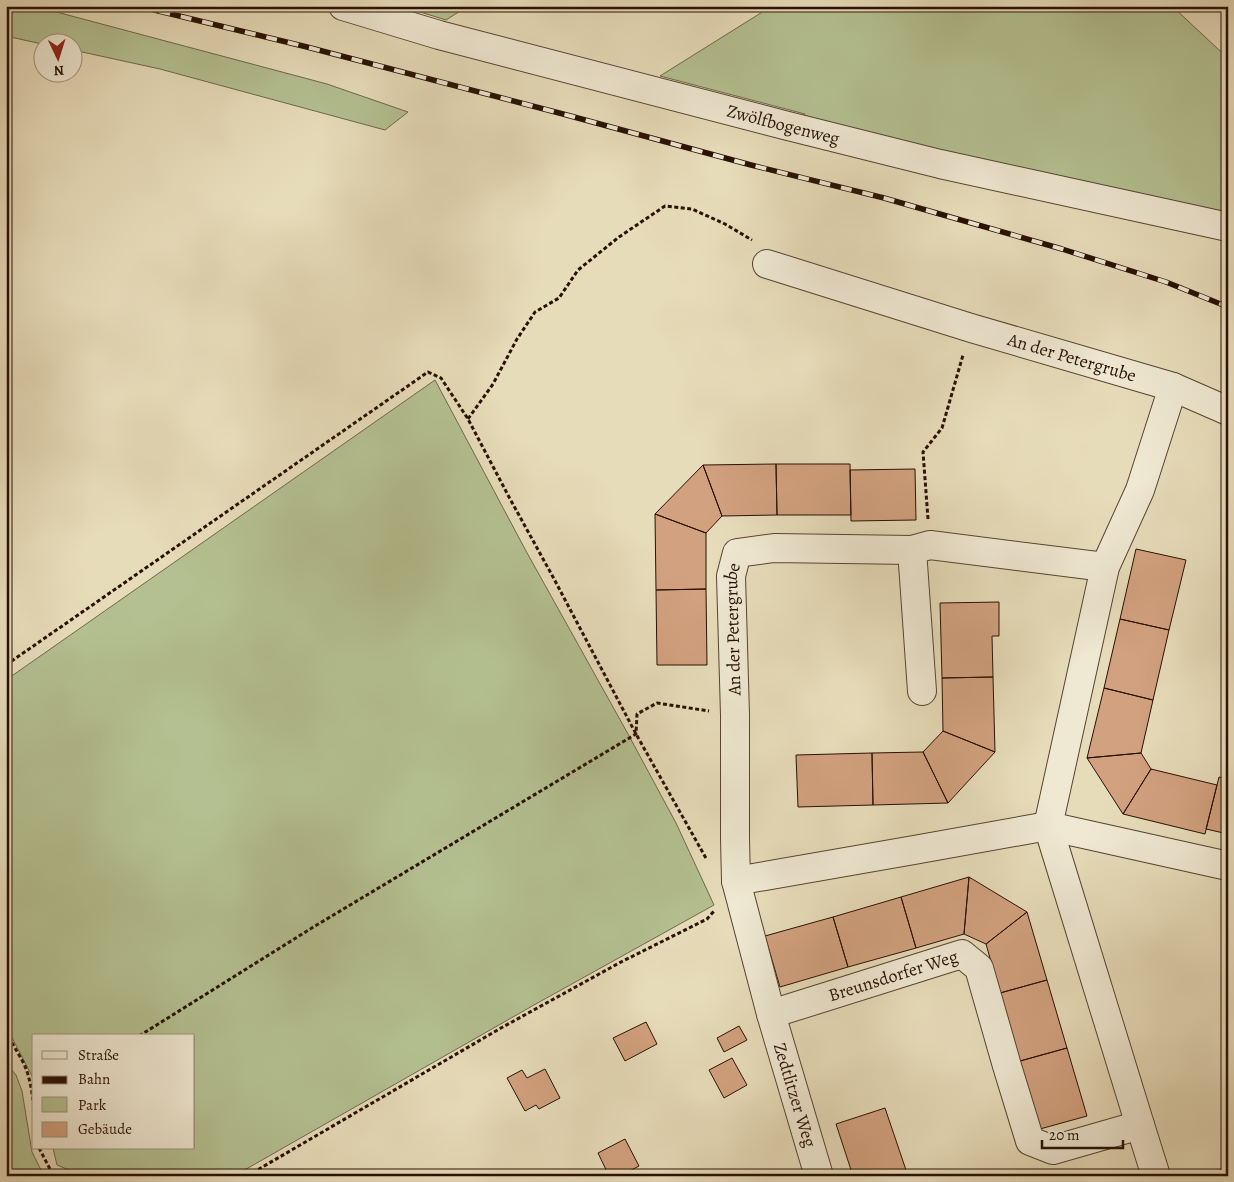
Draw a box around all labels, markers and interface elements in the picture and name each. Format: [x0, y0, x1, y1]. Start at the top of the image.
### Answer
north arrow [32, 32, 82, 82]
text: N [53, 61, 65, 80]
street label: Zwölfbogenweg [724, 99, 842, 150]
street label: An der Petergrube [1004, 327, 1139, 388]
street label: An der Petergrube [718, 560, 746, 697]
street label: Breunsdorfer Weg [825, 944, 961, 1007]
legend [32, 1034, 195, 1150]
street label: Zedtlitzer Weg [768, 1040, 822, 1150]
text: Straße [78, 1045, 119, 1065]
text: Bahn [78, 1069, 110, 1089]
text: Park [78, 1095, 107, 1115]
scale bar [1042, 1117, 1123, 1149]
text: Gebäude [78, 1119, 132, 1139]
text: 20 m [1049, 1125, 1080, 1145]

